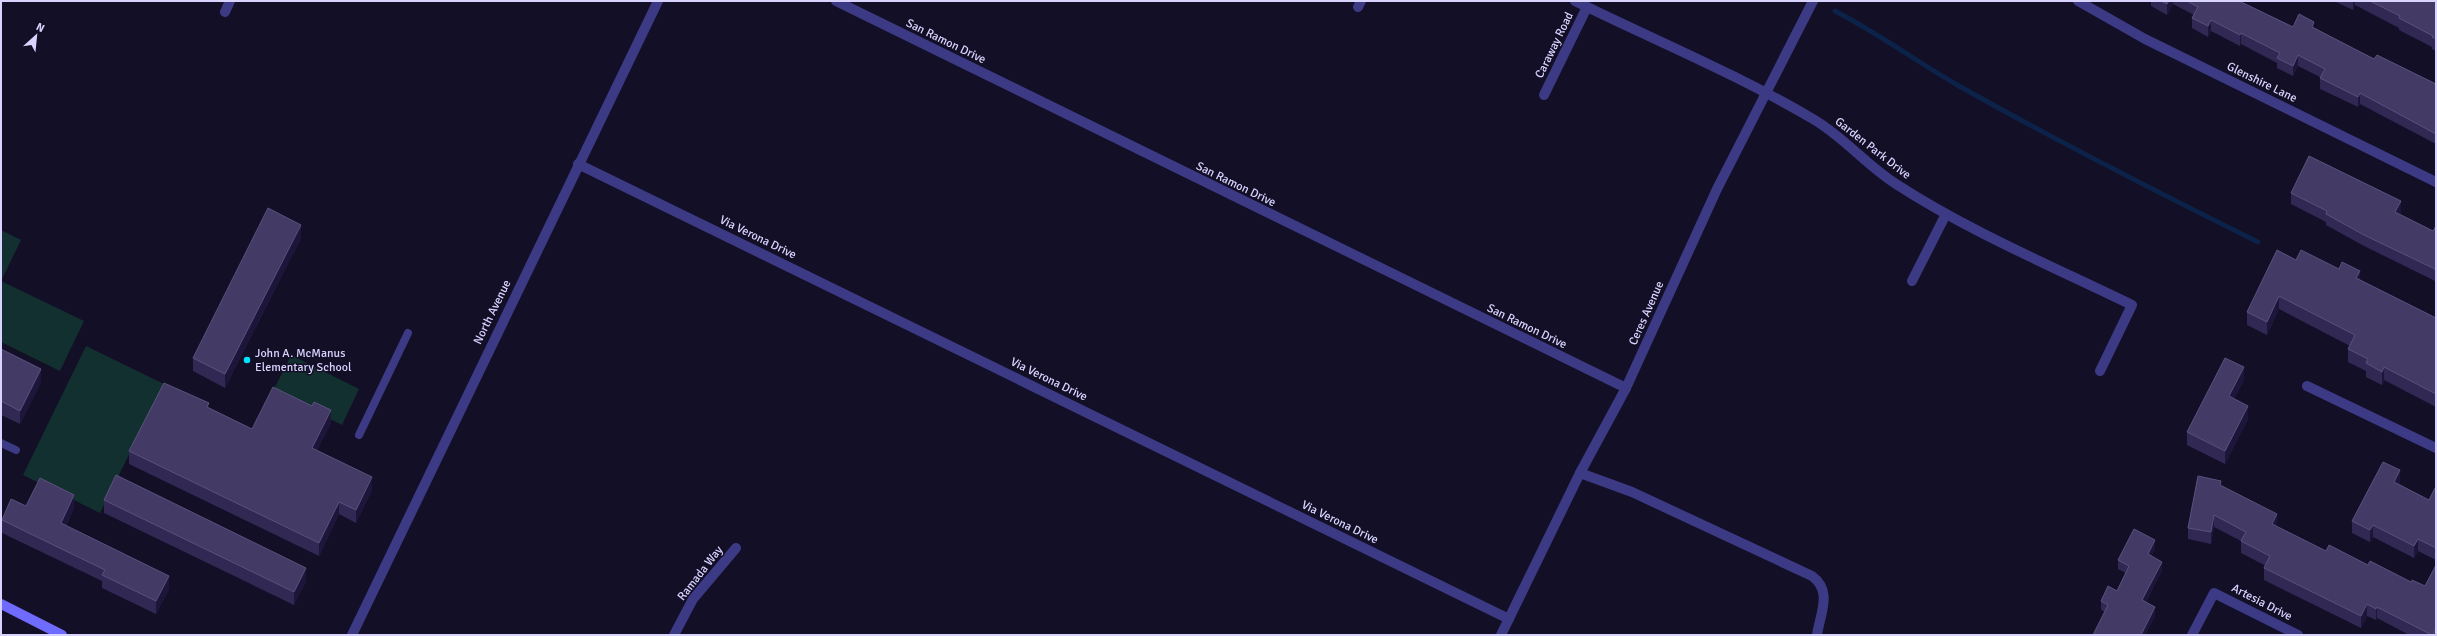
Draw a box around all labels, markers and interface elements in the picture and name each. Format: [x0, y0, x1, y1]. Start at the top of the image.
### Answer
street label: Caraway Road [1532, 10, 1577, 81]
north arrow [16, 16, 56, 56]
street label: San Ramon Drive [903, 16, 988, 67]
text: N [34, 20, 47, 35]
street label: Glenshire Lane [2224, 59, 2299, 106]
street label: Garden Park Drive [1832, 114, 1914, 183]
street label: San Ramon Drive [1193, 159, 1278, 210]
street label: Via Verona Drive [717, 212, 799, 263]
street label: North Avenue [470, 277, 515, 347]
street label: Ceres Avenue [1626, 279, 1667, 348]
street label: San Ramon Drive [1484, 301, 1569, 352]
place label: John A. McManus Elementary School [255, 346, 352, 375]
street label: Via Verona Drive [1008, 354, 1090, 405]
marker: John A. McManus Elementary School [242, 355, 252, 365]
street label: Via Verona Drive [1299, 497, 1381, 548]
street label: Ramada Way [674, 543, 727, 604]
street label: Artesia Drive [2229, 581, 2295, 624]

